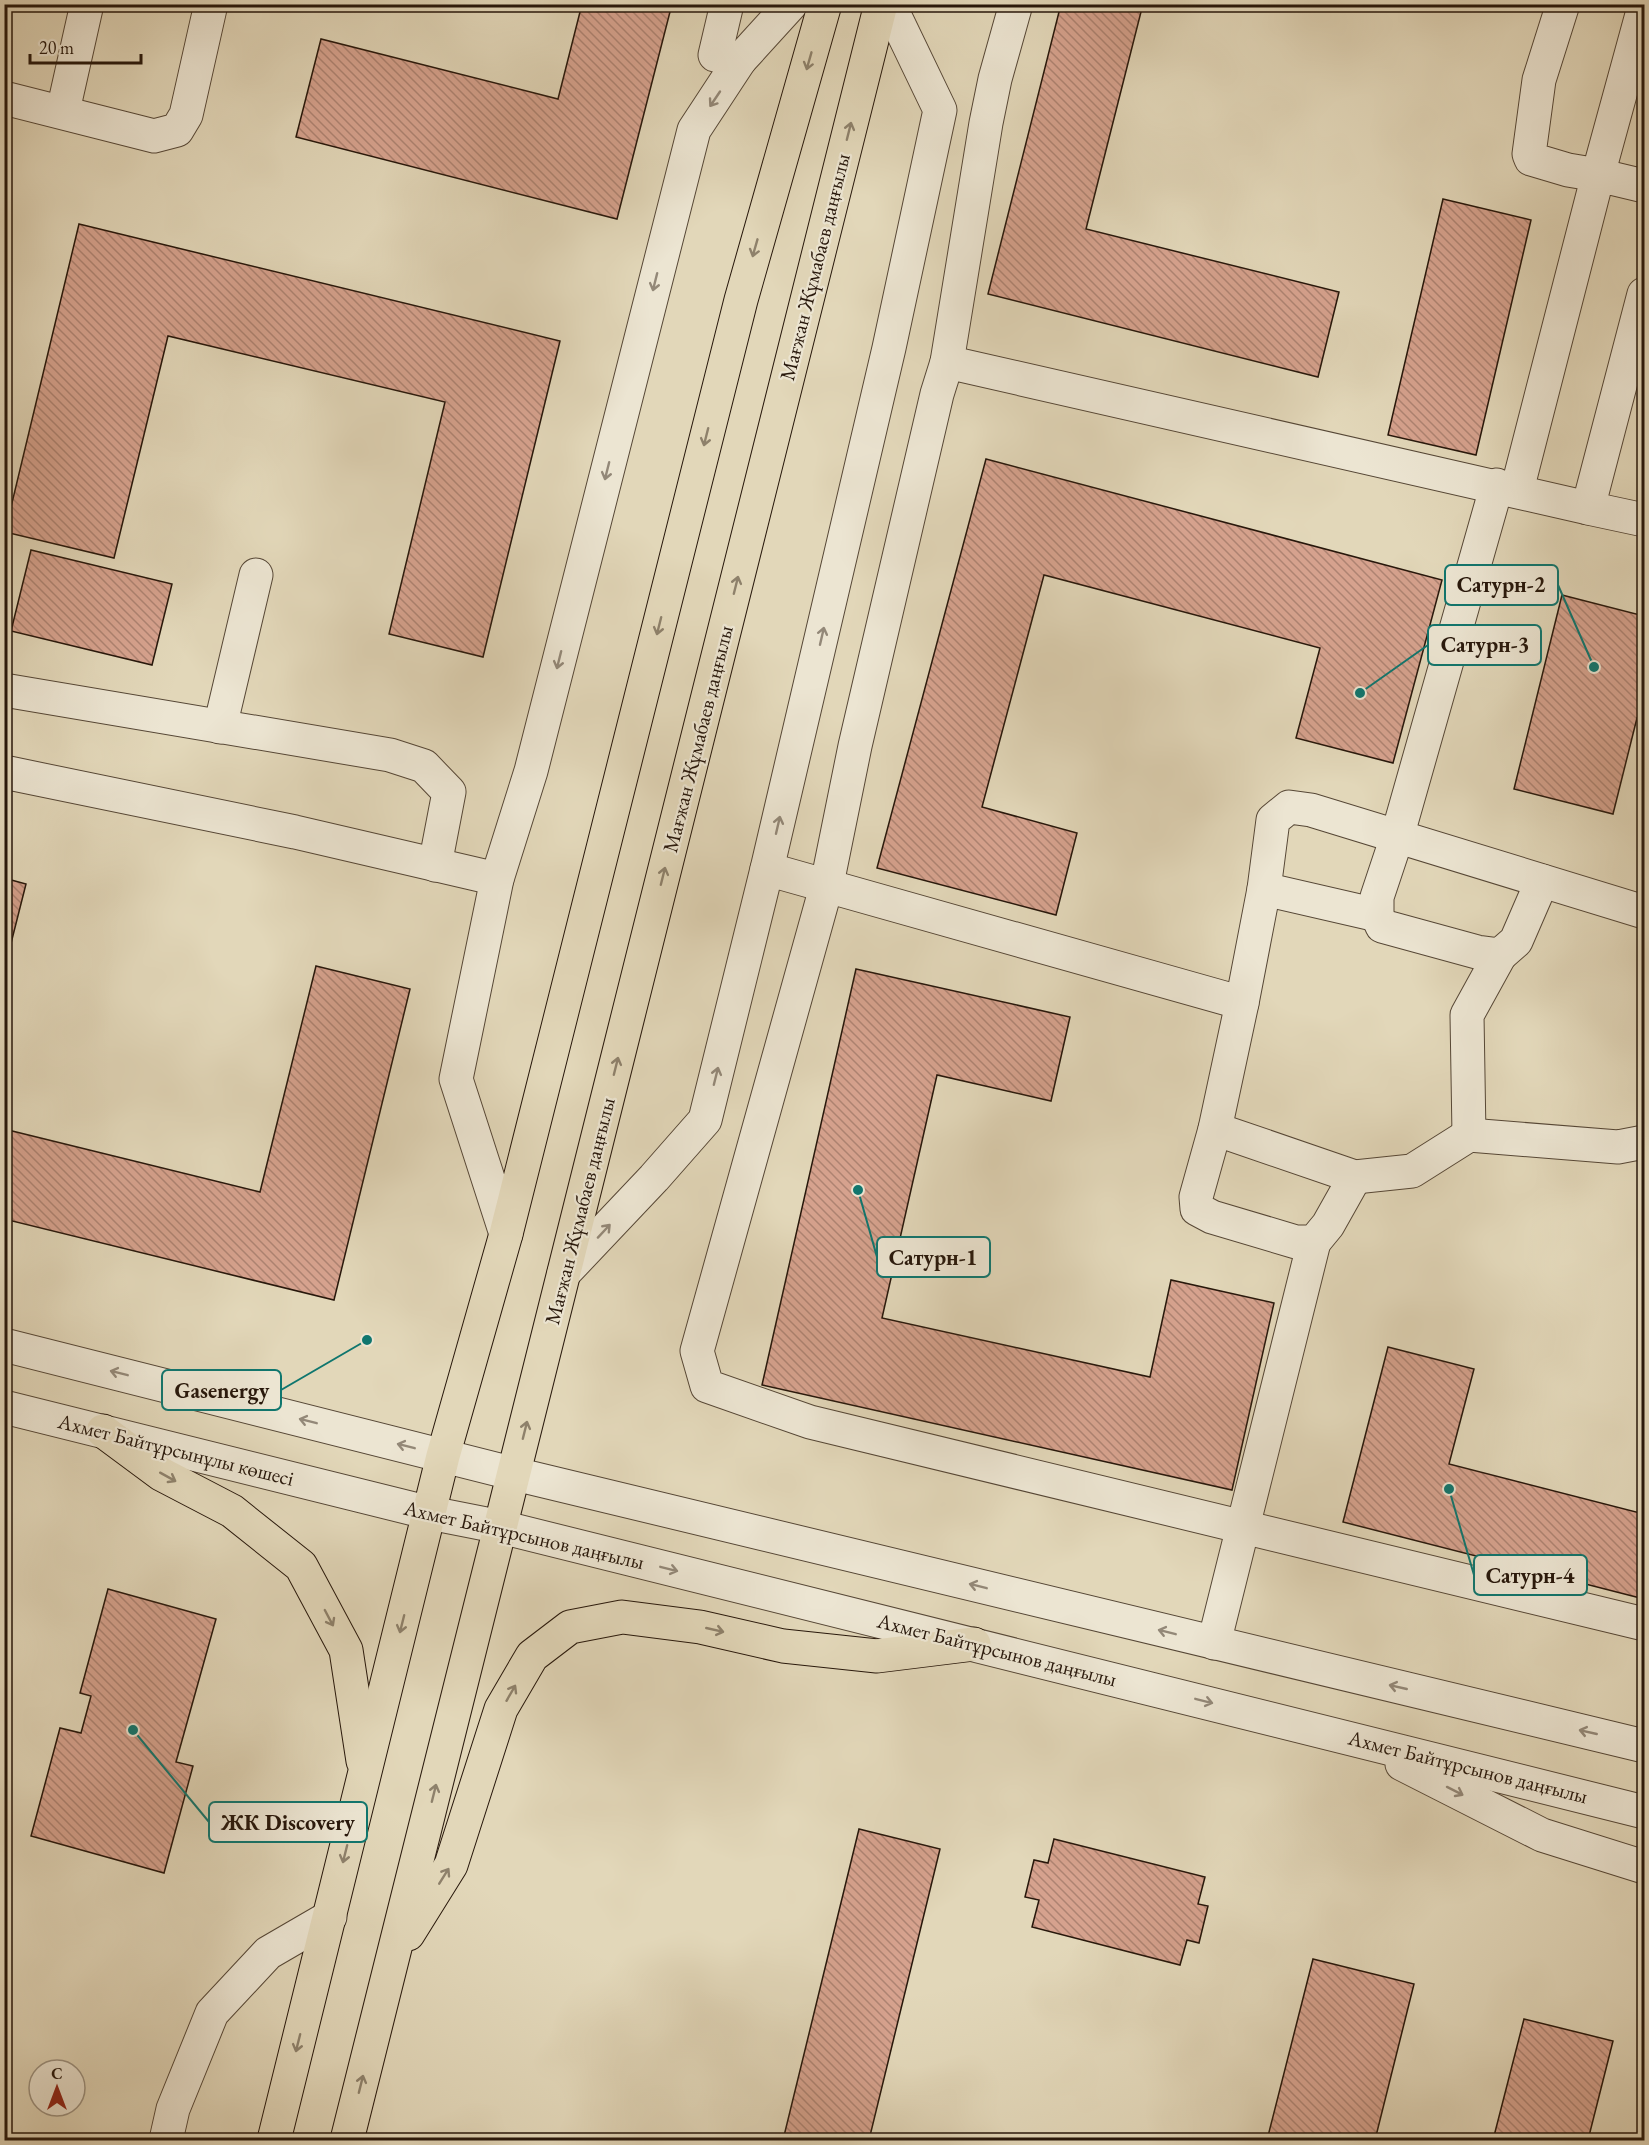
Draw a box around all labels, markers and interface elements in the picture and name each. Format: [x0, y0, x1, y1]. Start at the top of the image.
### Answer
scale bar [30, 27, 141, 65]
text: 20 m [39, 36, 74, 59]
one-way arrow [803, 51, 814, 70]
one-way arrow [708, 90, 721, 107]
one-way arrow [844, 122, 856, 141]
street label: Мағжан Жұмабаев даңғылы [773, 150, 856, 383]
one-way arrow [749, 238, 760, 257]
one-way arrow [648, 273, 660, 292]
one-way arrow [700, 427, 712, 446]
one-way arrow [601, 462, 612, 481]
callout: Сатурн-2 [1445, 565, 1558, 605]
text: Сатурн-2 [1457, 570, 1546, 599]
one-way arrow [730, 576, 742, 595]
one-way arrow [652, 616, 664, 635]
street label: Мағжан Жұмабаев даңғылы [656, 622, 739, 855]
callout: Сатурн-3 [1428, 625, 1541, 665]
one-way arrow [817, 626, 828, 646]
text: Сатурн-3 [1441, 630, 1529, 659]
one-way arrow [553, 651, 565, 670]
one-way arrow [772, 816, 784, 835]
one-way arrow [658, 867, 670, 886]
one-way arrow [610, 1056, 622, 1075]
one-way arrow [710, 1067, 722, 1086]
street label: Мағжан Жұмабаев даңғылы [538, 1094, 621, 1327]
one-way arrow [597, 1223, 611, 1238]
callout: Сатурн-1 [877, 1237, 990, 1277]
text: Сатурн-1 [889, 1243, 977, 1272]
one-way arrow [110, 1367, 129, 1379]
callout: Gasenergy [162, 1370, 281, 1410]
text: Gasenergy [175, 1376, 270, 1405]
street label: Ахмет Байтұрсынұлы көшесі [54, 1407, 297, 1492]
one-way arrow [299, 1415, 318, 1427]
one-way arrow [520, 1421, 532, 1440]
one-way arrow [396, 1440, 415, 1451]
one-way arrow [159, 1471, 176, 1483]
street label: Ахмет Байтұрсынов даңғылы [400, 1493, 647, 1575]
callout: Сатурн-4 [1474, 1555, 1587, 1595]
text: Сатурн-4 [1486, 1561, 1575, 1590]
one-way arrow [659, 1563, 678, 1575]
one-way arrow [969, 1579, 988, 1591]
street label: Ахмет Байтұрсынов даңғылы [874, 1606, 1120, 1692]
one-way arrow [324, 1608, 335, 1626]
one-way arrow [396, 1614, 408, 1633]
one-way arrow [705, 1625, 724, 1637]
one-way arrow [1158, 1625, 1177, 1637]
one-way arrow [1389, 1681, 1408, 1692]
one-way arrow [505, 1685, 517, 1702]
one-way arrow [1195, 1696, 1214, 1708]
street label: Ахмет Байтұрсынов даңғылы [1345, 1723, 1591, 1809]
one-way arrow [1578, 1726, 1597, 1738]
one-way arrow [429, 1784, 441, 1803]
one-way arrow [1446, 1785, 1463, 1797]
callout: ЖК Discovery [209, 1802, 367, 1842]
text: ЖК Discovery [220, 1808, 355, 1837]
one-way arrow [339, 1844, 351, 1863]
one-way arrow [439, 1868, 451, 1885]
one-way arrow [292, 2034, 304, 2053]
north arrow [27, 2058, 87, 2118]
text: С [51, 2063, 63, 2084]
one-way arrow [356, 2075, 368, 2094]

